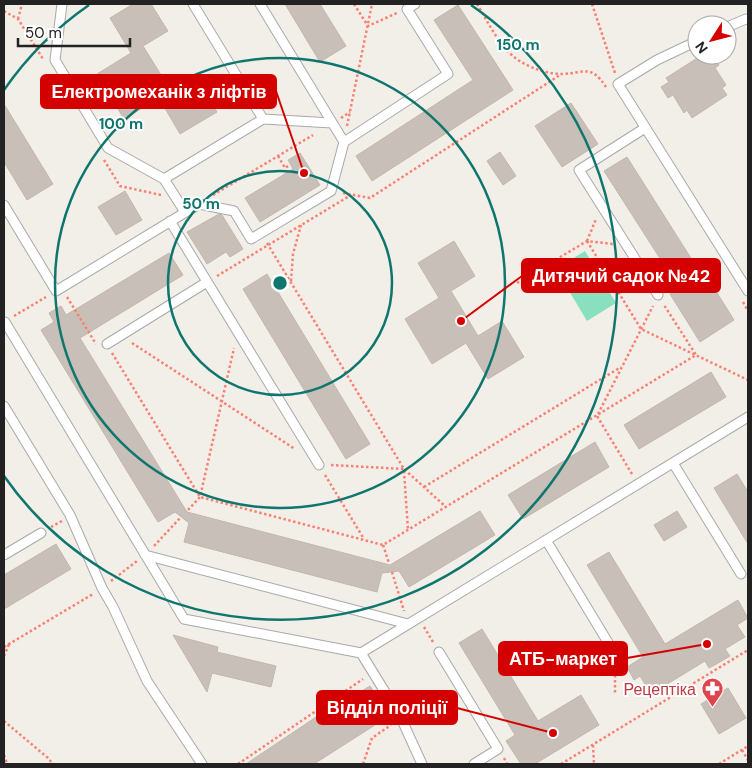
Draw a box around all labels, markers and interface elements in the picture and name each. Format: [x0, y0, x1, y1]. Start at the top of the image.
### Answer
scale bar [18, 15, 130, 47]
north arrow [687, 15, 737, 65]
text: 50 m [25, 23, 62, 43]
text: 150 m [497, 35, 540, 55]
text: N [691, 38, 712, 57]
callout: Електромеханік з ліфтів [41, 75, 276, 108]
text: Електромеханік з ліфтів [51, 80, 267, 104]
text: 100 m [99, 114, 143, 134]
text: 50 m [182, 194, 220, 214]
callout: Дитячий садок №42 [522, 259, 720, 292]
text: Дитячий садок №42 [532, 264, 710, 288]
centre of rings [271, 274, 289, 292]
callout: АТБ-маркет [499, 642, 627, 675]
text: АТБ-маркет [509, 647, 617, 671]
pharmacy icon: Рецептіка [700, 677, 724, 708]
place label: Рецептіка [623, 679, 696, 700]
callout: Відділ поліції [317, 691, 457, 724]
text: Відділ поліції [327, 696, 448, 720]

